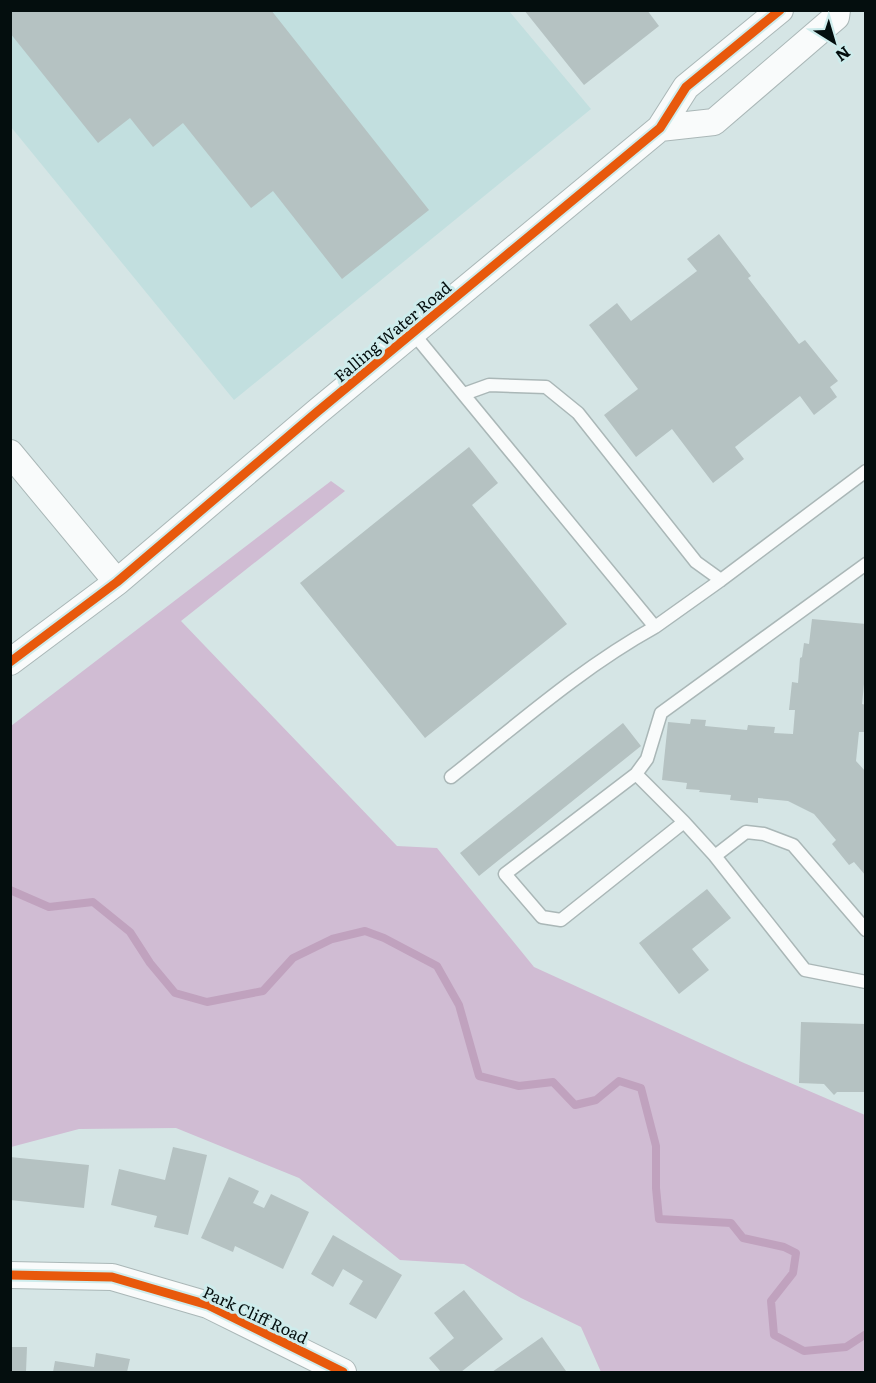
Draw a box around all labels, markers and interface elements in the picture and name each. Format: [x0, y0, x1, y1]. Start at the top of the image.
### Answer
north arrow [804, 12, 864, 72]
text: N [831, 41, 856, 68]
street label: Falling Water Road [328, 275, 456, 387]
street label: Park Cliff Road [199, 1279, 313, 1349]

